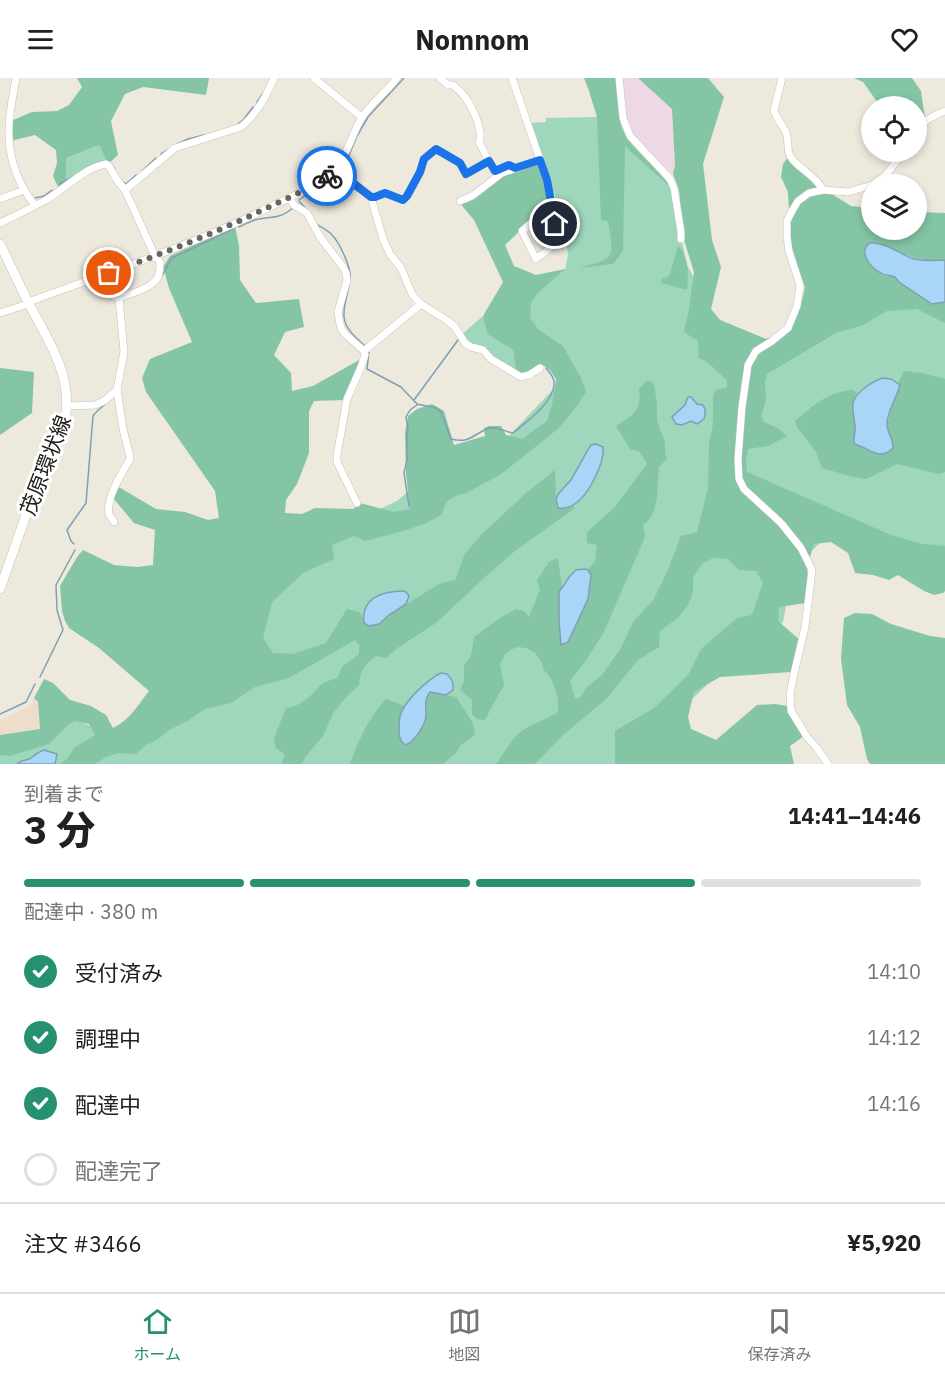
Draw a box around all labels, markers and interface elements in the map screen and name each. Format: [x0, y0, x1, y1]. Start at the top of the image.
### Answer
text: Nomnom [415, 22, 530, 57]
icon: menu [24, 23, 57, 56]
icon: heart [888, 23, 921, 56]
map controls [861, 96, 927, 240]
button: locate [861, 96, 927, 162]
courier [297, 146, 357, 206]
icon: bike [311, 160, 344, 193]
button: layers [861, 174, 927, 240]
pin [529, 198, 580, 249]
icon: home [538, 207, 571, 240]
pin [83, 247, 134, 298]
icon: bag [92, 256, 125, 289]
street label: 茂原環状線 [13, 411, 77, 519]
text: 到着まで [24, 780, 104, 807]
text: 14:41–14:46 [788, 801, 921, 830]
text: 3 分 [24, 804, 96, 855]
text: 配達中 · 380 m [24, 898, 158, 925]
icon: check [24, 955, 57, 988]
text: 受付済み [75, 958, 163, 987]
text: 14:10 [867, 958, 921, 985]
icon: check [24, 1021, 57, 1054]
text: 調理中 [75, 1024, 141, 1053]
text: 14:12 [867, 1024, 921, 1051]
icon: check [24, 1087, 57, 1120]
text: 配達中 [75, 1090, 141, 1119]
text: 14:16 [867, 1090, 921, 1117]
text: 配達完了 [75, 1156, 163, 1185]
text: ¥5,920 [847, 1228, 921, 1257]
text: 注文 #3466 [24, 1229, 142, 1258]
tab: ホーム [133, 1305, 181, 1365]
tab: 地図 [448, 1305, 481, 1365]
tab: 保存済み [748, 1305, 812, 1365]

